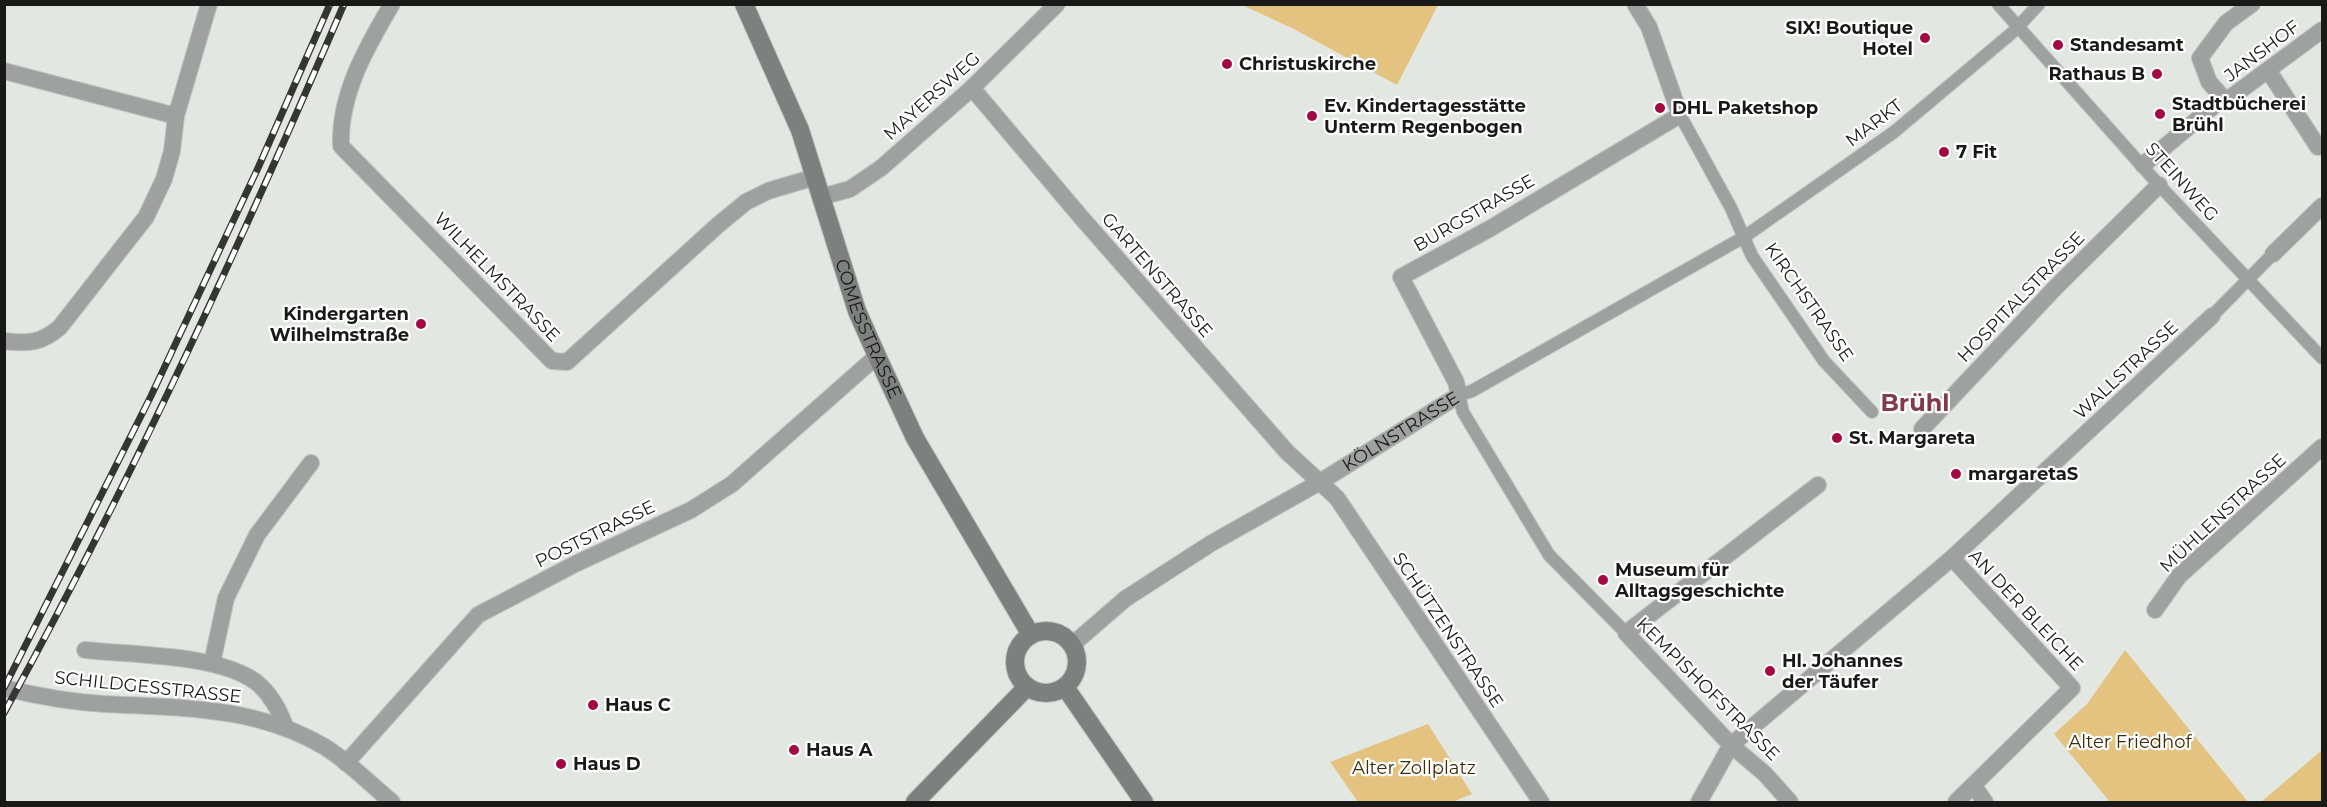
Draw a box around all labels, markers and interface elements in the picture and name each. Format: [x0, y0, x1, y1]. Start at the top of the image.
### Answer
street label: JANSHOF [2219, 16, 2304, 87]
place label: SIX! Boutique Hotel [1786, 17, 1913, 60]
marker: SIX! Boutique Hotel [1918, 31, 1932, 45]
place label: Standesamt [2070, 34, 2184, 56]
marker: Standesamt [2051, 38, 2065, 52]
street label: MAYERSWEG [879, 47, 985, 145]
place label: Christuskirche [1239, 53, 1376, 75]
marker: Christuskirche [1220, 57, 1234, 71]
place label: Rathaus B [2049, 63, 2145, 85]
marker: Rathaus B [2150, 67, 2164, 81]
place label: Stadtbücherei Brühl [2172, 93, 2306, 136]
street label: MARKT [1841, 94, 1907, 152]
place label: Ev. Kindertagesstätte Unterm Regenbogen [1324, 95, 1526, 138]
place label: DHL Paketshop [1672, 97, 1818, 119]
marker: DHL Paketshop [1653, 101, 1667, 115]
marker: Stadtbücherei Brühl [2153, 107, 2167, 121]
marker: Ev. Kindertagesstätte Unterm Regenbogen [1305, 109, 1319, 123]
street label: STEINWEG [2141, 138, 2223, 226]
place label: 7 Fit [1956, 141, 1997, 163]
marker: 7 Fit [1937, 145, 1951, 159]
street label: BURGSTRASSE [1410, 169, 1538, 257]
street label: WILHELMSTRASSE [429, 208, 565, 346]
street label: GARTENSTRASSE [1097, 208, 1217, 342]
street label: HOSPITALSTRASSE [1953, 227, 2089, 367]
street label: KIRCHSTRASSE [1760, 238, 1858, 366]
street label: COMESSTRASSE [830, 256, 906, 402]
place label: Kindergarten Wilhelmstraße [270, 303, 409, 346]
street label: WALLSTRASSE [2069, 316, 2183, 424]
marker: Kindergarten Wilhelmstraße [414, 317, 428, 331]
street label: KÖLNSTRASSE [1338, 387, 1463, 476]
district label: Brühl [1881, 388, 1950, 417]
place label: St. Margareta [1849, 427, 1975, 449]
marker: St. Margareta [1830, 431, 1844, 445]
street label: MÜHLENSTRASSE [2155, 449, 2291, 577]
place label: margaretaS [1968, 463, 2078, 485]
marker: margaretaS [1949, 467, 1963, 481]
street label: POSTSTRASSE [532, 496, 658, 572]
street label: AN DER BLEICHE [1964, 545, 2088, 675]
street label: SCHÜTZENSTRASSE [1388, 548, 1508, 712]
place label: Museum für Alltagsgeschichte [1614, 559, 1784, 602]
marker: Museum für Alltagsgeschichte [1596, 573, 1610, 587]
street label: KEMPISHOFSTRASSE [1632, 613, 1784, 765]
place label: Hl. Johannes der Täufer [1782, 650, 1903, 693]
marker: Hl. Johannes der Täufer [1763, 664, 1777, 678]
street label: SCHILDGESSTRASSE [53, 666, 243, 708]
place label: Haus C [605, 694, 671, 716]
marker: Haus C [586, 698, 600, 712]
park label: Alter Friedhof [2068, 731, 2192, 753]
place label: Haus A [806, 739, 873, 761]
marker: Haus A [787, 743, 801, 757]
place label: Haus D [573, 753, 641, 775]
marker: Haus D [554, 757, 568, 771]
park label: Alter Zollplatz [1352, 757, 1476, 779]

